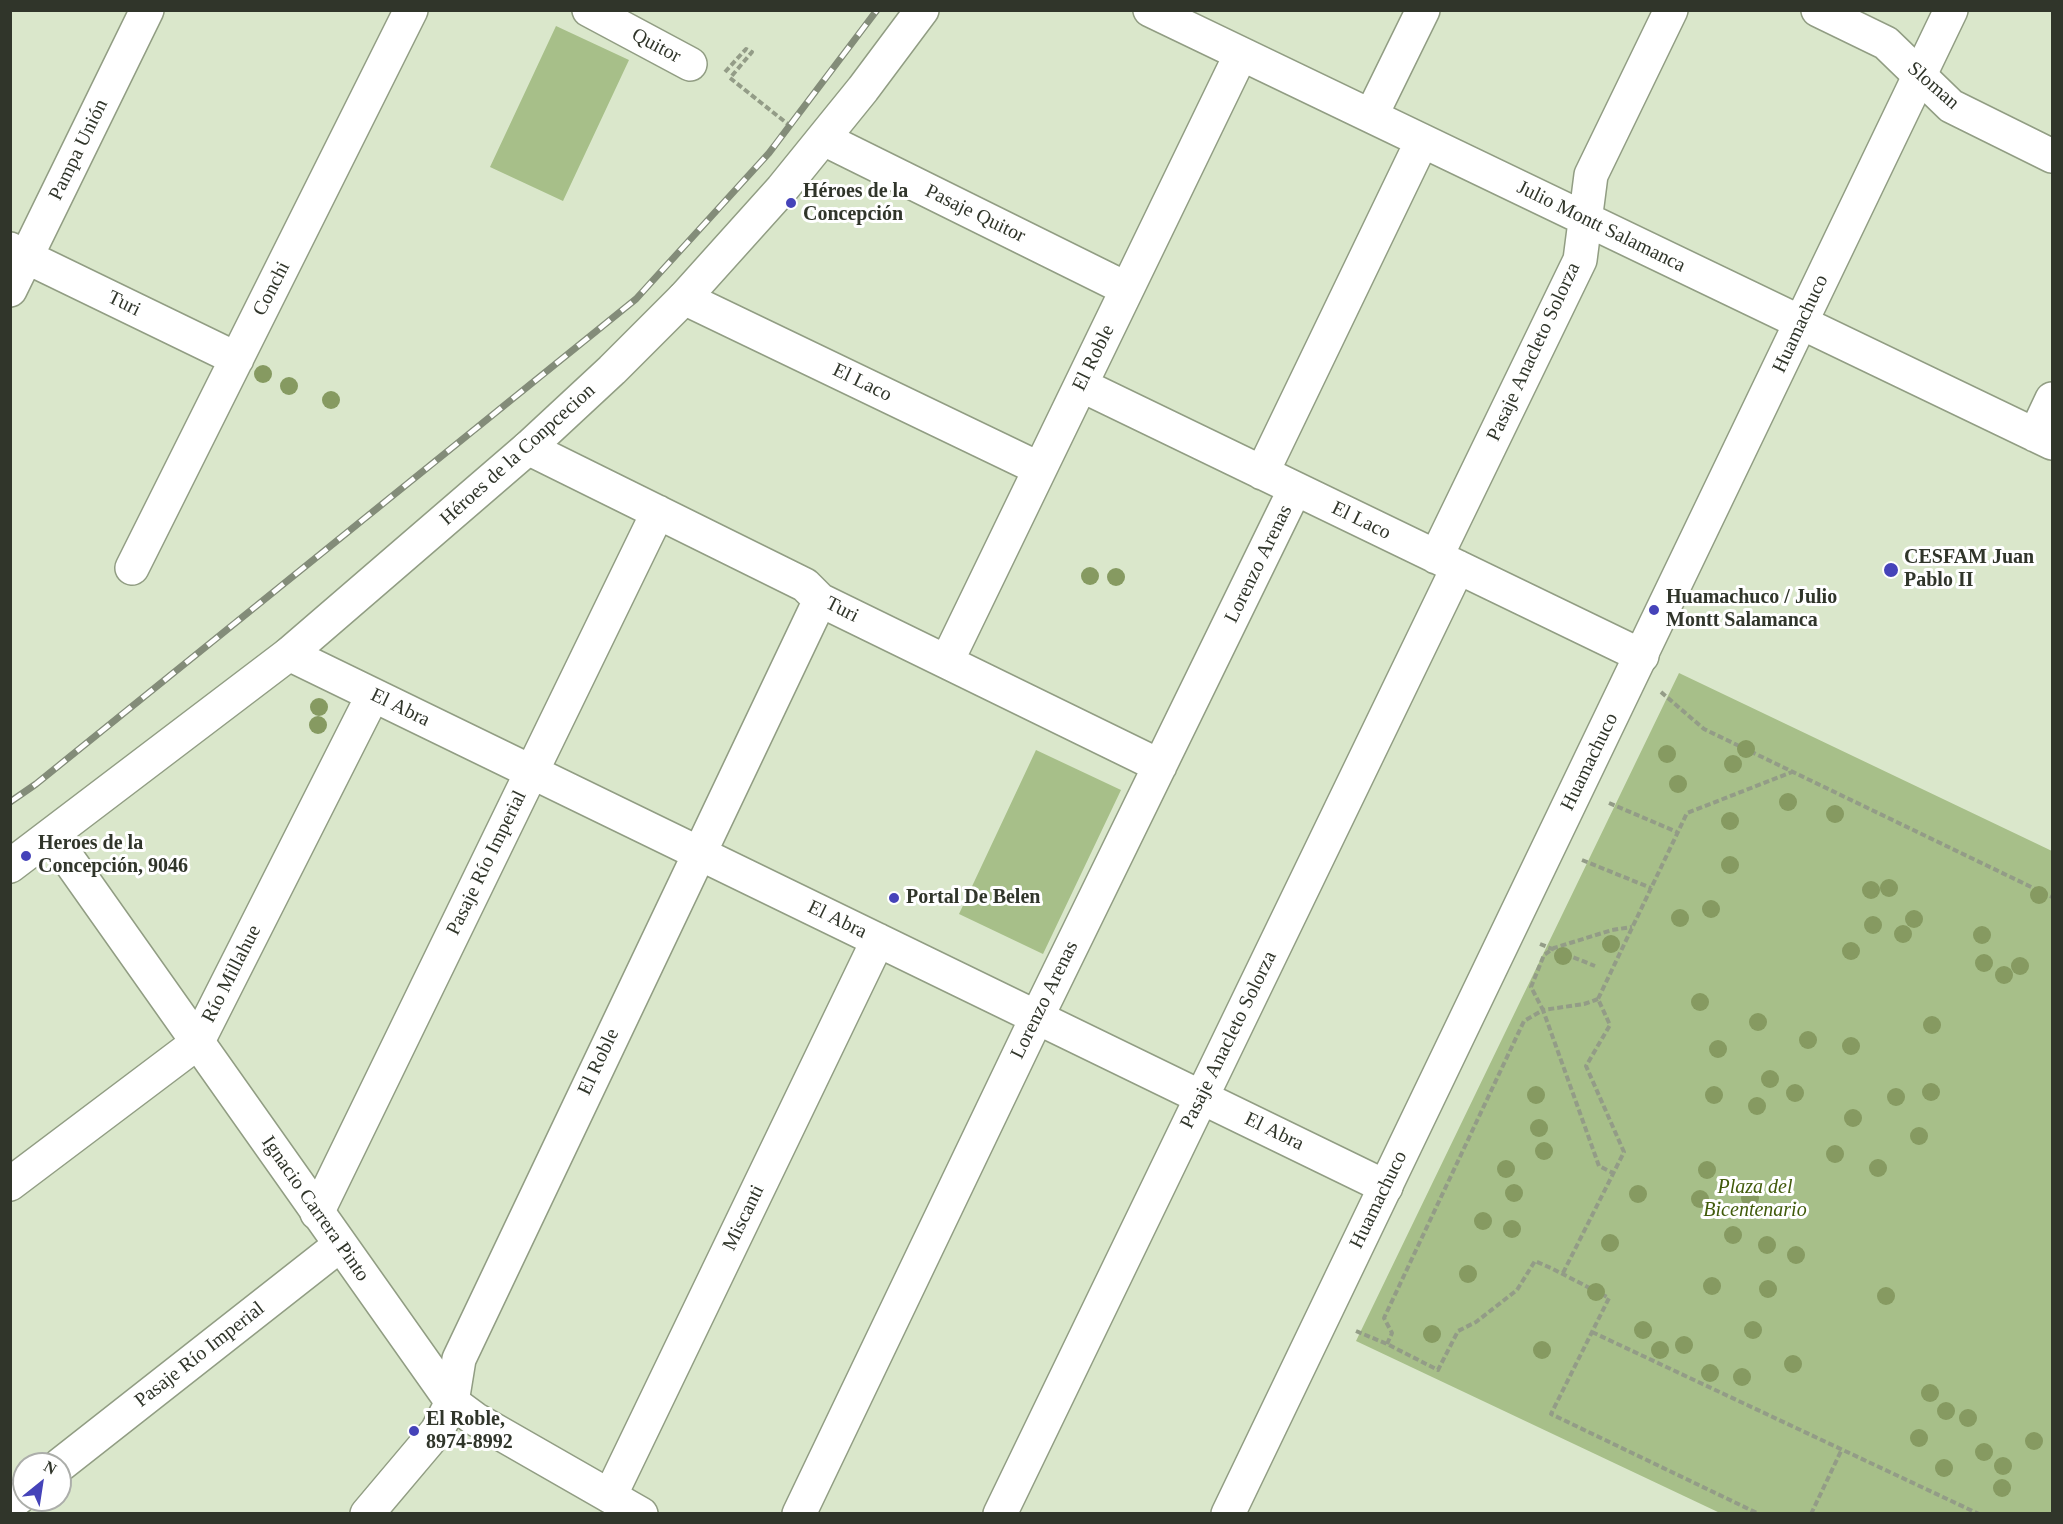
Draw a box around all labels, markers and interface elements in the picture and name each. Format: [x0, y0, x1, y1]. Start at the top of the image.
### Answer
street label: Quitor [627, 23, 685, 69]
street label: Sloman [1902, 57, 1964, 115]
street label: Pampa Unión [44, 96, 114, 204]
street label: Julio Montt Salamanca [1513, 176, 1689, 278]
street label: Pasaje Quitor [921, 179, 1029, 249]
place label: Héroes de la Concepción [803, 180, 908, 227]
marker: Héroes de la Concepción [784, 196, 798, 210]
street label: Conchi [248, 258, 296, 320]
street label: Pasaje Anacleto Solorza [1482, 259, 1586, 445]
street label: Huamachuco [1768, 271, 1834, 377]
street label: Turi [104, 286, 144, 322]
street label: El Roble [1068, 321, 1120, 395]
street label: El Laco [829, 358, 895, 408]
street label: Héroes de la Conpcecion [435, 379, 601, 531]
street label: El Laco [1328, 496, 1394, 546]
street label: Lorenzo Arenas [1220, 501, 1298, 627]
place label: CESFAM Juan Pablo II [1904, 546, 2034, 593]
marker: CESFAM Juan Pablo II [1882, 561, 1900, 579]
place label: Huamachuco / Julio Montt Salamanca [1666, 586, 1837, 633]
street label: Turi [822, 592, 862, 628]
marker: Huamachuco / Julio Montt Salamanca [1647, 603, 1661, 617]
street label: El Abra [367, 683, 433, 733]
street label: Huamachuco [1556, 709, 1624, 815]
street label: Pasaje Río Imperial [442, 787, 532, 939]
place label: Heroes de la Concepción, 9046 [38, 832, 188, 879]
marker: Heroes de la Concepción, 9046 [19, 849, 33, 863]
place label: Portal De Belen [906, 886, 1040, 910]
marker: Portal De Belen [887, 891, 901, 905]
street label: El Abra [804, 895, 870, 945]
street label: Río Millahue [197, 921, 267, 1027]
street label: Lorenzo Arenas [1006, 937, 1084, 1063]
street label: Pasaje Anacleto Solorza [1176, 947, 1282, 1133]
street label: El Roble [573, 1025, 625, 1099]
street label: El Abra [1241, 1107, 1307, 1157]
street label: Ignacio Carrera Pinto [256, 1132, 374, 1286]
street label: Huamachuco [1345, 1147, 1413, 1253]
park label: Plaza del Bicentenario [1703, 1176, 1807, 1223]
street label: Miscanti [718, 1181, 770, 1255]
street label: Pasaje Río Imperial [130, 1297, 270, 1413]
place label: El Roble, 8974-8992 [426, 1408, 513, 1455]
marker: El Roble, 8974-8992 [407, 1424, 421, 1438]
north arrow [12, 1452, 72, 1512]
text: N [41, 1457, 60, 1478]

